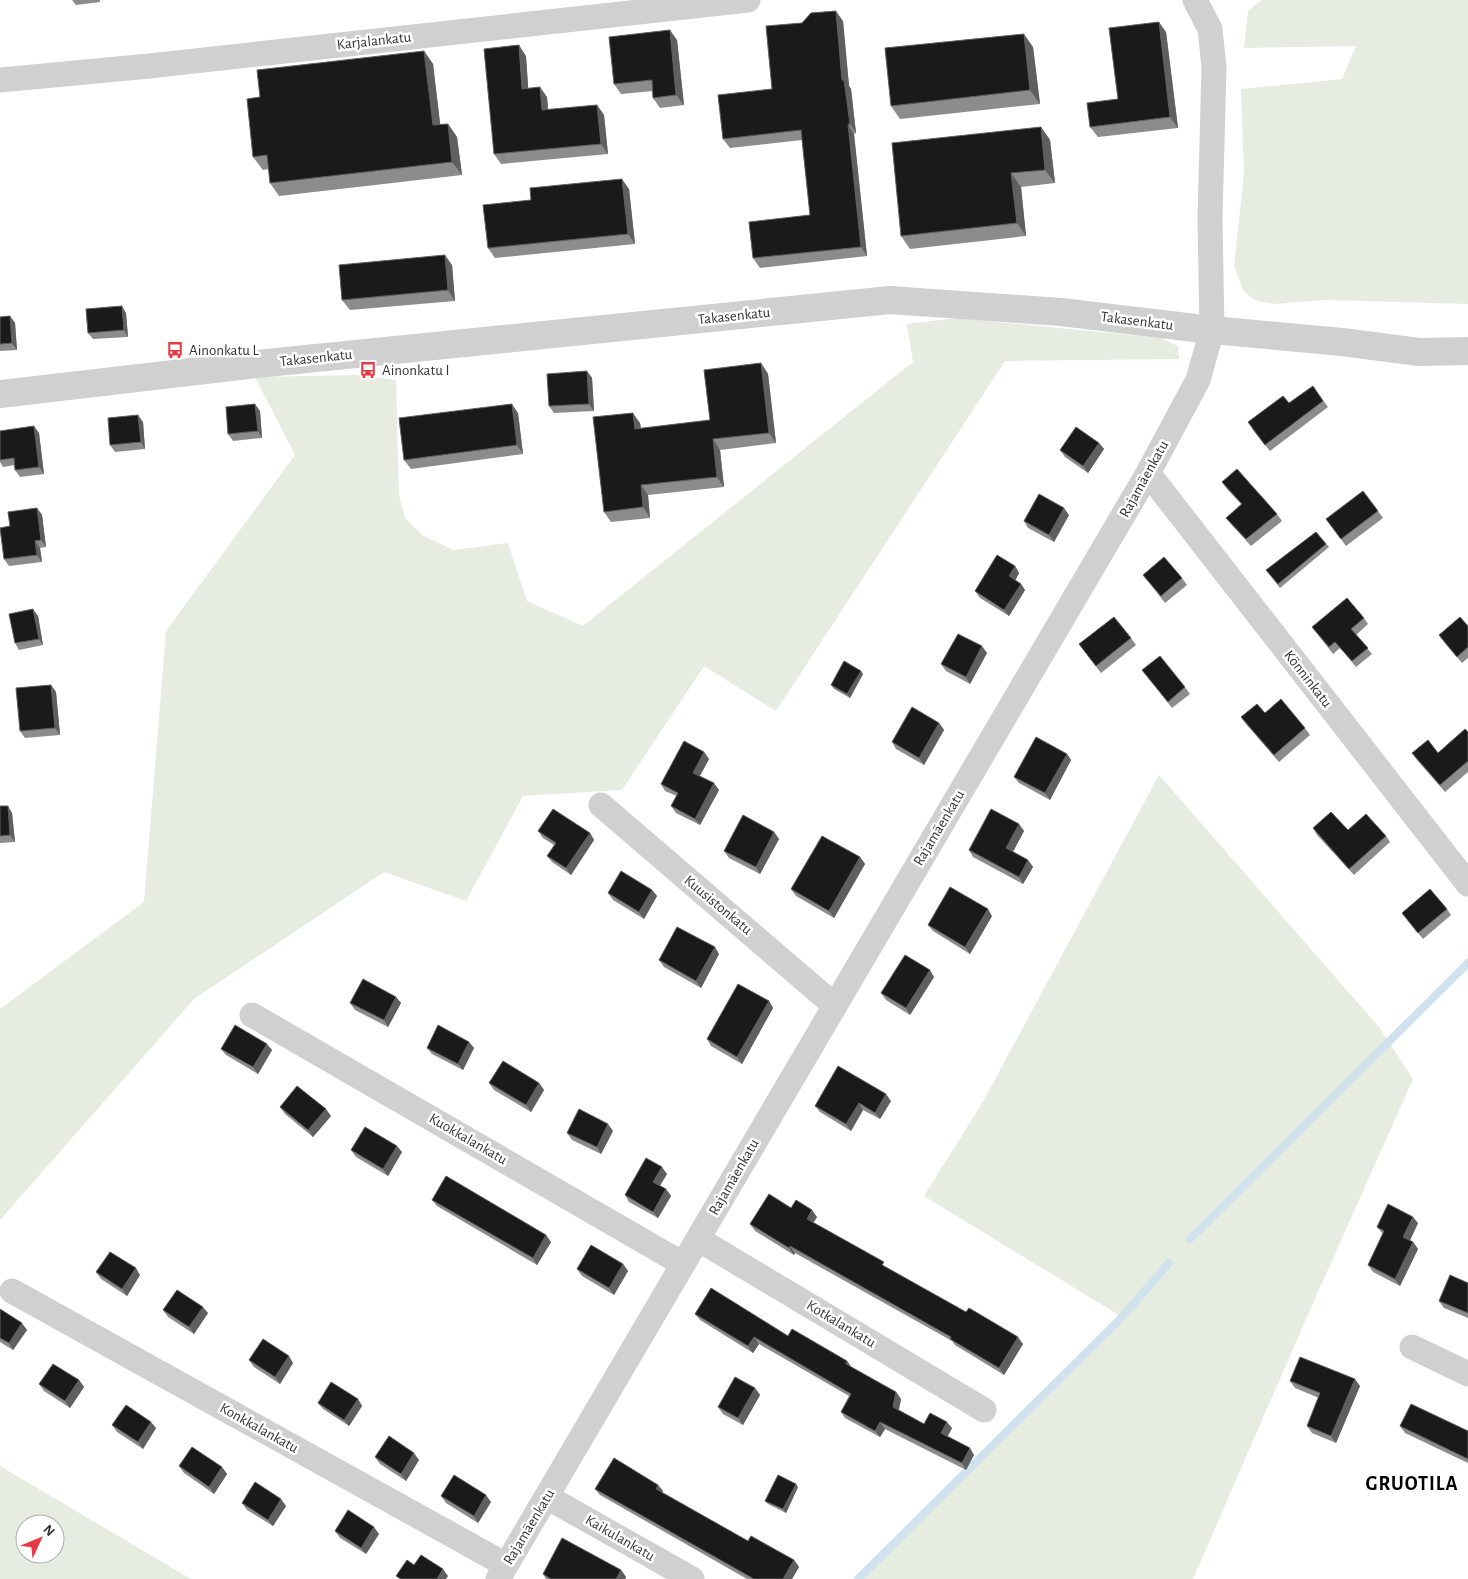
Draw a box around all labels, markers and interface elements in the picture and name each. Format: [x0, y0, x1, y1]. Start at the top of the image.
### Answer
street label: Karjalankatu [336, 30, 412, 52]
street label: Takasenkatu [697, 305, 771, 327]
street label: Takasenkatu [1100, 309, 1174, 333]
bus stop icon: Ainonkatu L [165, 340, 185, 360]
place label: Ainonkatu L [189, 343, 259, 358]
street label: Takasenkatu [279, 347, 353, 369]
bus stop icon: Ainonkatu I [358, 360, 378, 380]
place label: Ainonkatu I [382, 363, 449, 378]
street label: Rajamäenkatu [1117, 438, 1171, 520]
street label: Könninkatu [1281, 648, 1335, 711]
street label: Rajamäenkatu [911, 787, 968, 868]
street label: Kuusistonkatu [681, 872, 755, 938]
street label: Kuokkalankatu [426, 1111, 510, 1168]
street label: Rajamäenkatu [706, 1136, 762, 1218]
street label: Kotkalankatu [804, 1298, 878, 1351]
street label: Konkkalankatu [217, 1400, 301, 1456]
district label: GRUOTILA [1365, 1474, 1459, 1494]
street label: Rajamäenkatu [501, 1486, 558, 1567]
street label: Kaikulankatu [583, 1512, 657, 1564]
north arrow [15, 1514, 65, 1564]
text: N [40, 1522, 57, 1539]

